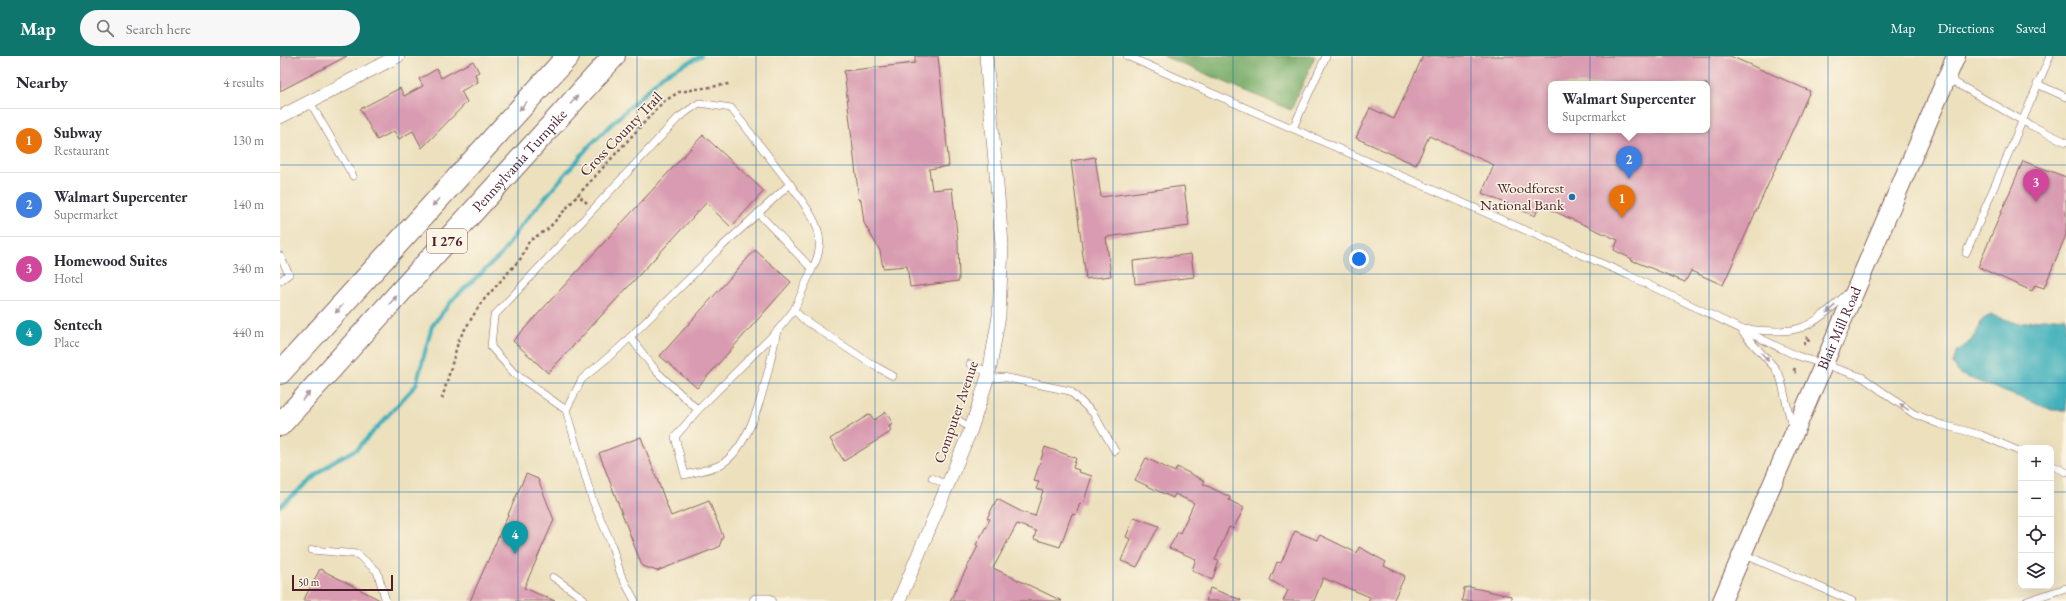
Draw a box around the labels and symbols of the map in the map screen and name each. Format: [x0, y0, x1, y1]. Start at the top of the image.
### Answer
street label: Cross County Trail [575, 87, 666, 180]
one-way arrow [570, 94, 579, 105]
one-way arrow [519, 101, 528, 110]
street label: Pennsylvania Turnpike [468, 104, 571, 215]
pin: 2 [1616, 146, 1642, 179]
pin: 3 [2023, 169, 2049, 202]
place label: Woodforest National Bank [1480, 178, 1565, 214]
pin: 1 [1609, 185, 1635, 218]
marker: Woodforest National Bank [1567, 192, 1577, 202]
one-way arrow [431, 197, 440, 207]
road number: I 276 [427, 229, 467, 253]
your location [1349, 249, 1369, 269]
street label: Blair Mill Road [1812, 283, 1865, 373]
one-way arrow [389, 295, 398, 305]
one-way arrow [335, 304, 344, 313]
one-way arrow [1826, 304, 1835, 313]
one-way arrow [1761, 352, 1770, 362]
street label: Computer Avenue [929, 358, 982, 466]
one-way arrow [301, 391, 311, 401]
one-way arrow [1899, 403, 1909, 411]
pin: 4 [502, 521, 528, 554]
scale bar [292, 573, 393, 592]

